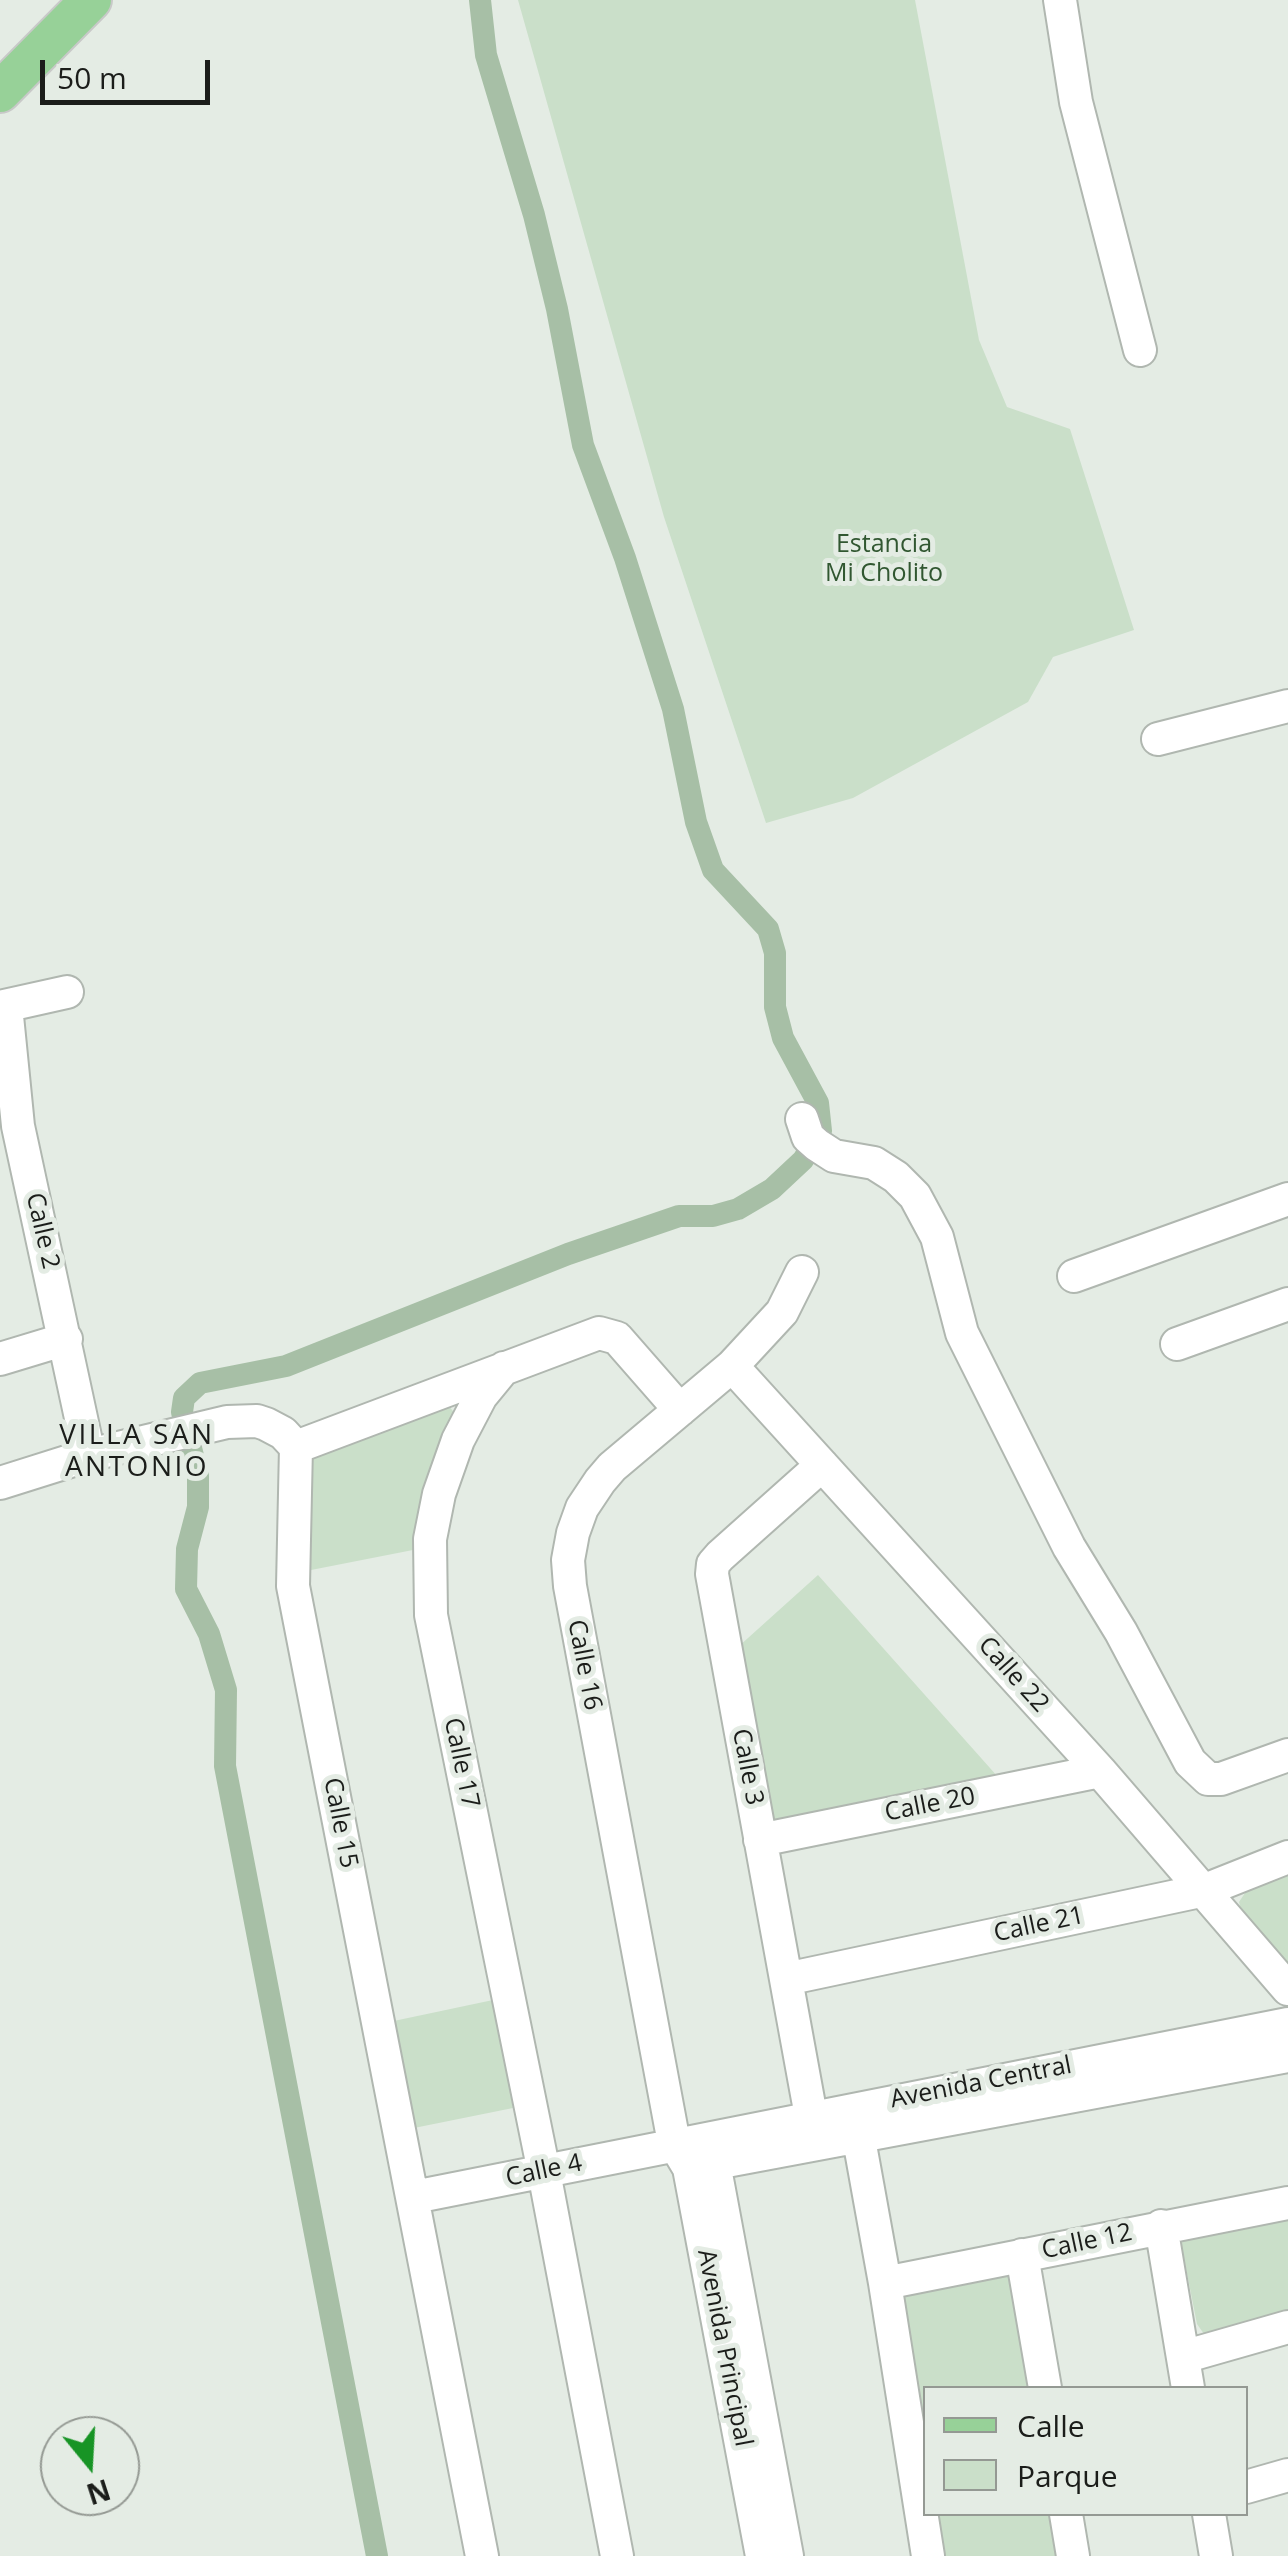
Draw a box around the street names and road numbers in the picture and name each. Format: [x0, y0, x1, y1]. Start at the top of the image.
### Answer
street label: Calle 2 [19, 1190, 65, 1272]
street label: Calle 16 [561, 1617, 607, 1713]
street label: Calle 22 [971, 1631, 1055, 1719]
street label: Calle 17 [437, 1715, 485, 1811]
street label: Calle 3 [725, 1726, 769, 1808]
street label: Calle 15 [317, 1775, 363, 1871]
street label: Calle 20 [882, 1782, 978, 1828]
street label: Calle 21 [991, 1901, 1087, 1949]
street label: Avenida Central [888, 2051, 1074, 2115]
street label: Calle 4 [503, 2148, 585, 2194]
street label: Calle 12 [1039, 2218, 1135, 2266]
street label: Avenida Principal [690, 2247, 758, 2449]

